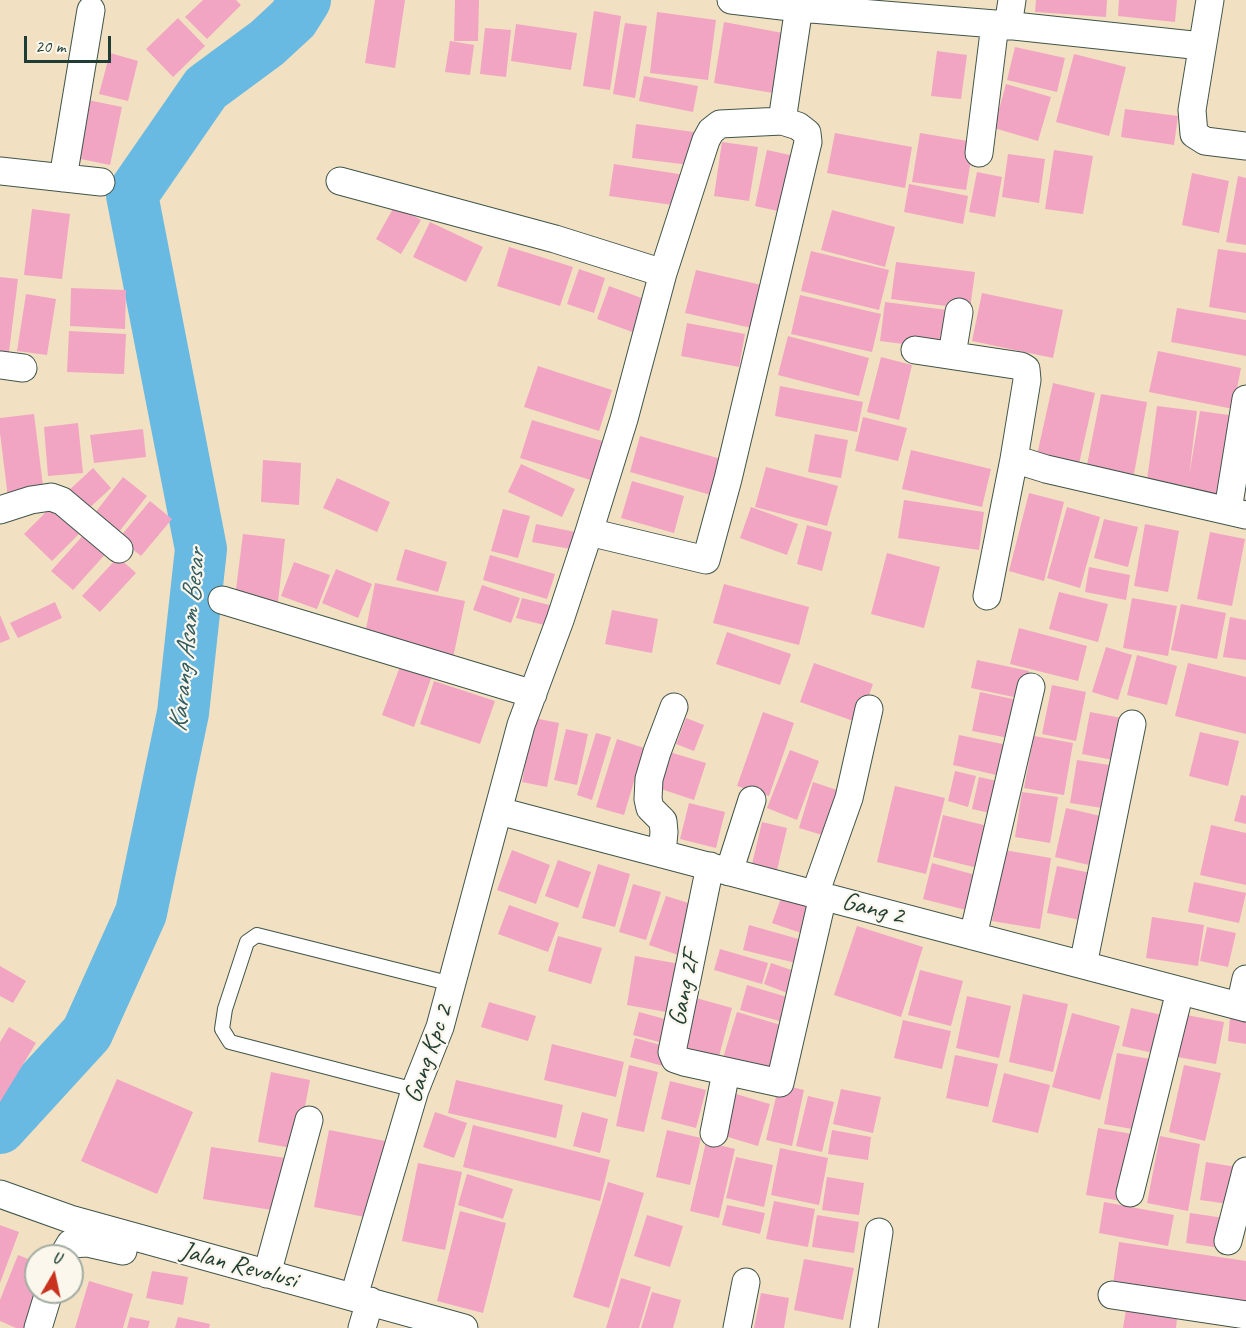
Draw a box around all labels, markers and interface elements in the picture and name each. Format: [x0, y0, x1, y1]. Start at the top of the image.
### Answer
scale bar [27, 24, 114, 62]
text: 20 m [35, 35, 66, 57]
water label: Karang Asam Besar [162, 548, 214, 734]
street label: Gang 2 [839, 886, 907, 932]
street label: Gang 2F [662, 949, 708, 1029]
street label: Gang Kpc 2 [398, 1001, 460, 1107]
street label: Jalan Revolusi [177, 1235, 301, 1297]
north arrow [24, 1244, 84, 1304]
text: U [51, 1248, 62, 1269]

